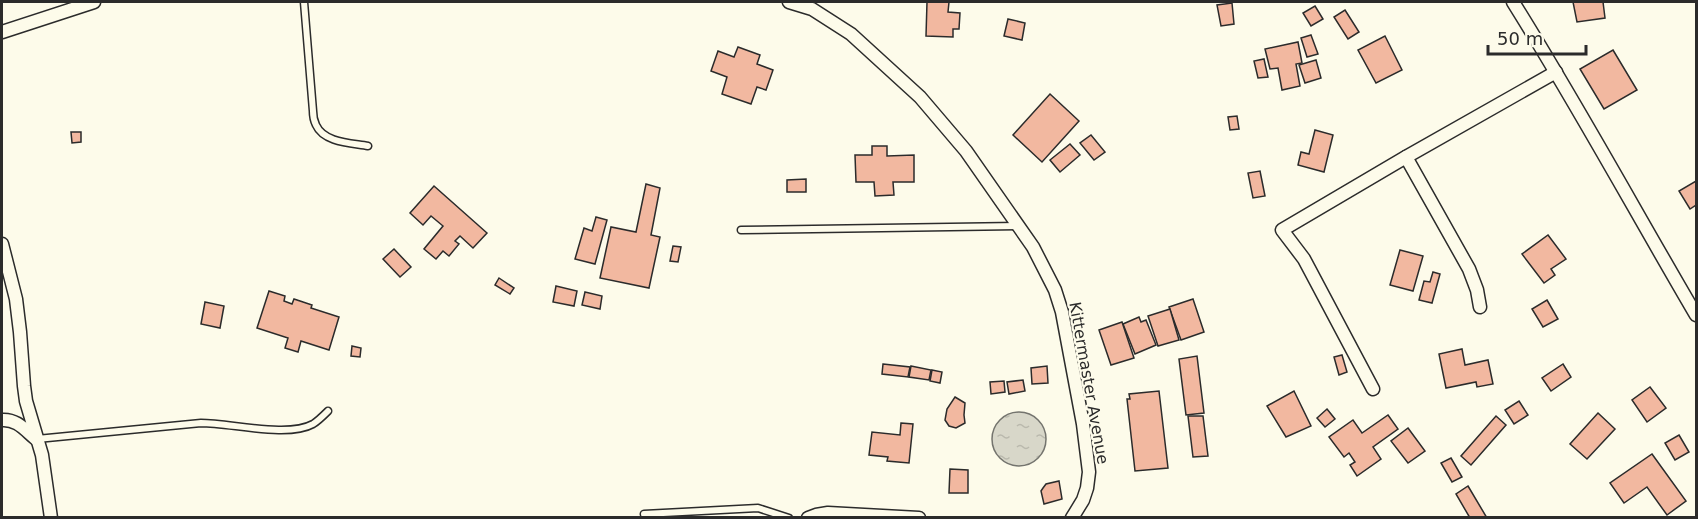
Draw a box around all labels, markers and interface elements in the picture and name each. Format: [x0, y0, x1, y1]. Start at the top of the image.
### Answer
scale bar [1488, 18, 1586, 56]
text: 50 m [1497, 28, 1543, 49]
street label: Kittermaster Avenue [1065, 300, 1113, 466]

